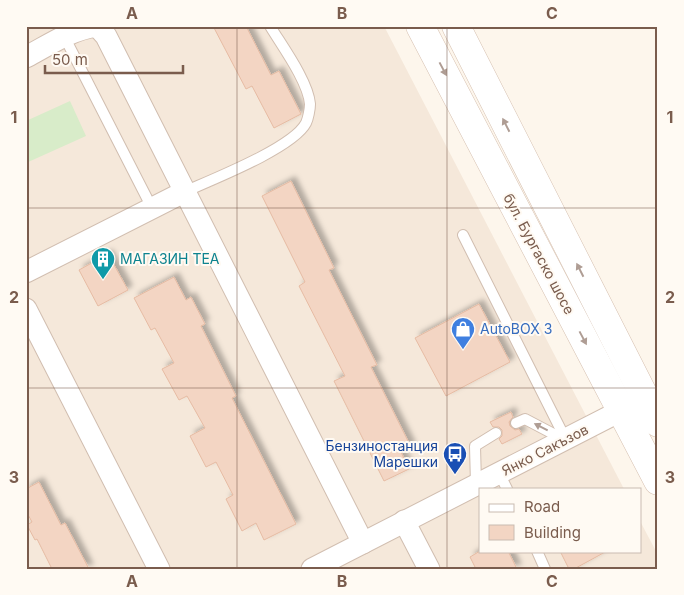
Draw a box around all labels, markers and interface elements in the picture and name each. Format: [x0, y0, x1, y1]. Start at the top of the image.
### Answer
text: A [126, 3, 138, 23]
text: B [337, 3, 347, 23]
text: C [546, 3, 558, 23]
scale bar [45, 42, 182, 74]
text: 50 m [52, 50, 88, 69]
one-way arrow [439, 62, 447, 77]
text: 1 [11, 107, 17, 127]
text: 1 [667, 107, 673, 127]
one-way arrow [502, 118, 510, 133]
street label: бул. Бургаско шосе [500, 190, 579, 317]
building icon: МАГАЗИН ТЕА [90, 246, 116, 280]
place label: МАГАЗИН ТЕА [120, 250, 220, 267]
one-way arrow [576, 263, 584, 277]
text: 2 [9, 287, 19, 307]
text: 2 [665, 287, 675, 307]
shop icon: AutoBOX 3 [450, 316, 476, 350]
place label: AutoBOX 3 [480, 320, 552, 337]
one-way arrow [579, 330, 587, 345]
street label: Янко Сакъзов [499, 420, 591, 479]
one-way arrow [534, 423, 548, 431]
place label: Бензиностанция Марешки [326, 437, 438, 470]
bus stop icon: Бензиностанция Марешки [442, 441, 468, 475]
text: 3 [9, 467, 19, 487]
text: 3 [665, 467, 675, 487]
legend [479, 488, 642, 552]
text: Road [524, 497, 560, 516]
text: Building [524, 523, 581, 542]
text: A [126, 571, 138, 591]
text: B [337, 571, 347, 591]
text: C [546, 571, 558, 591]

